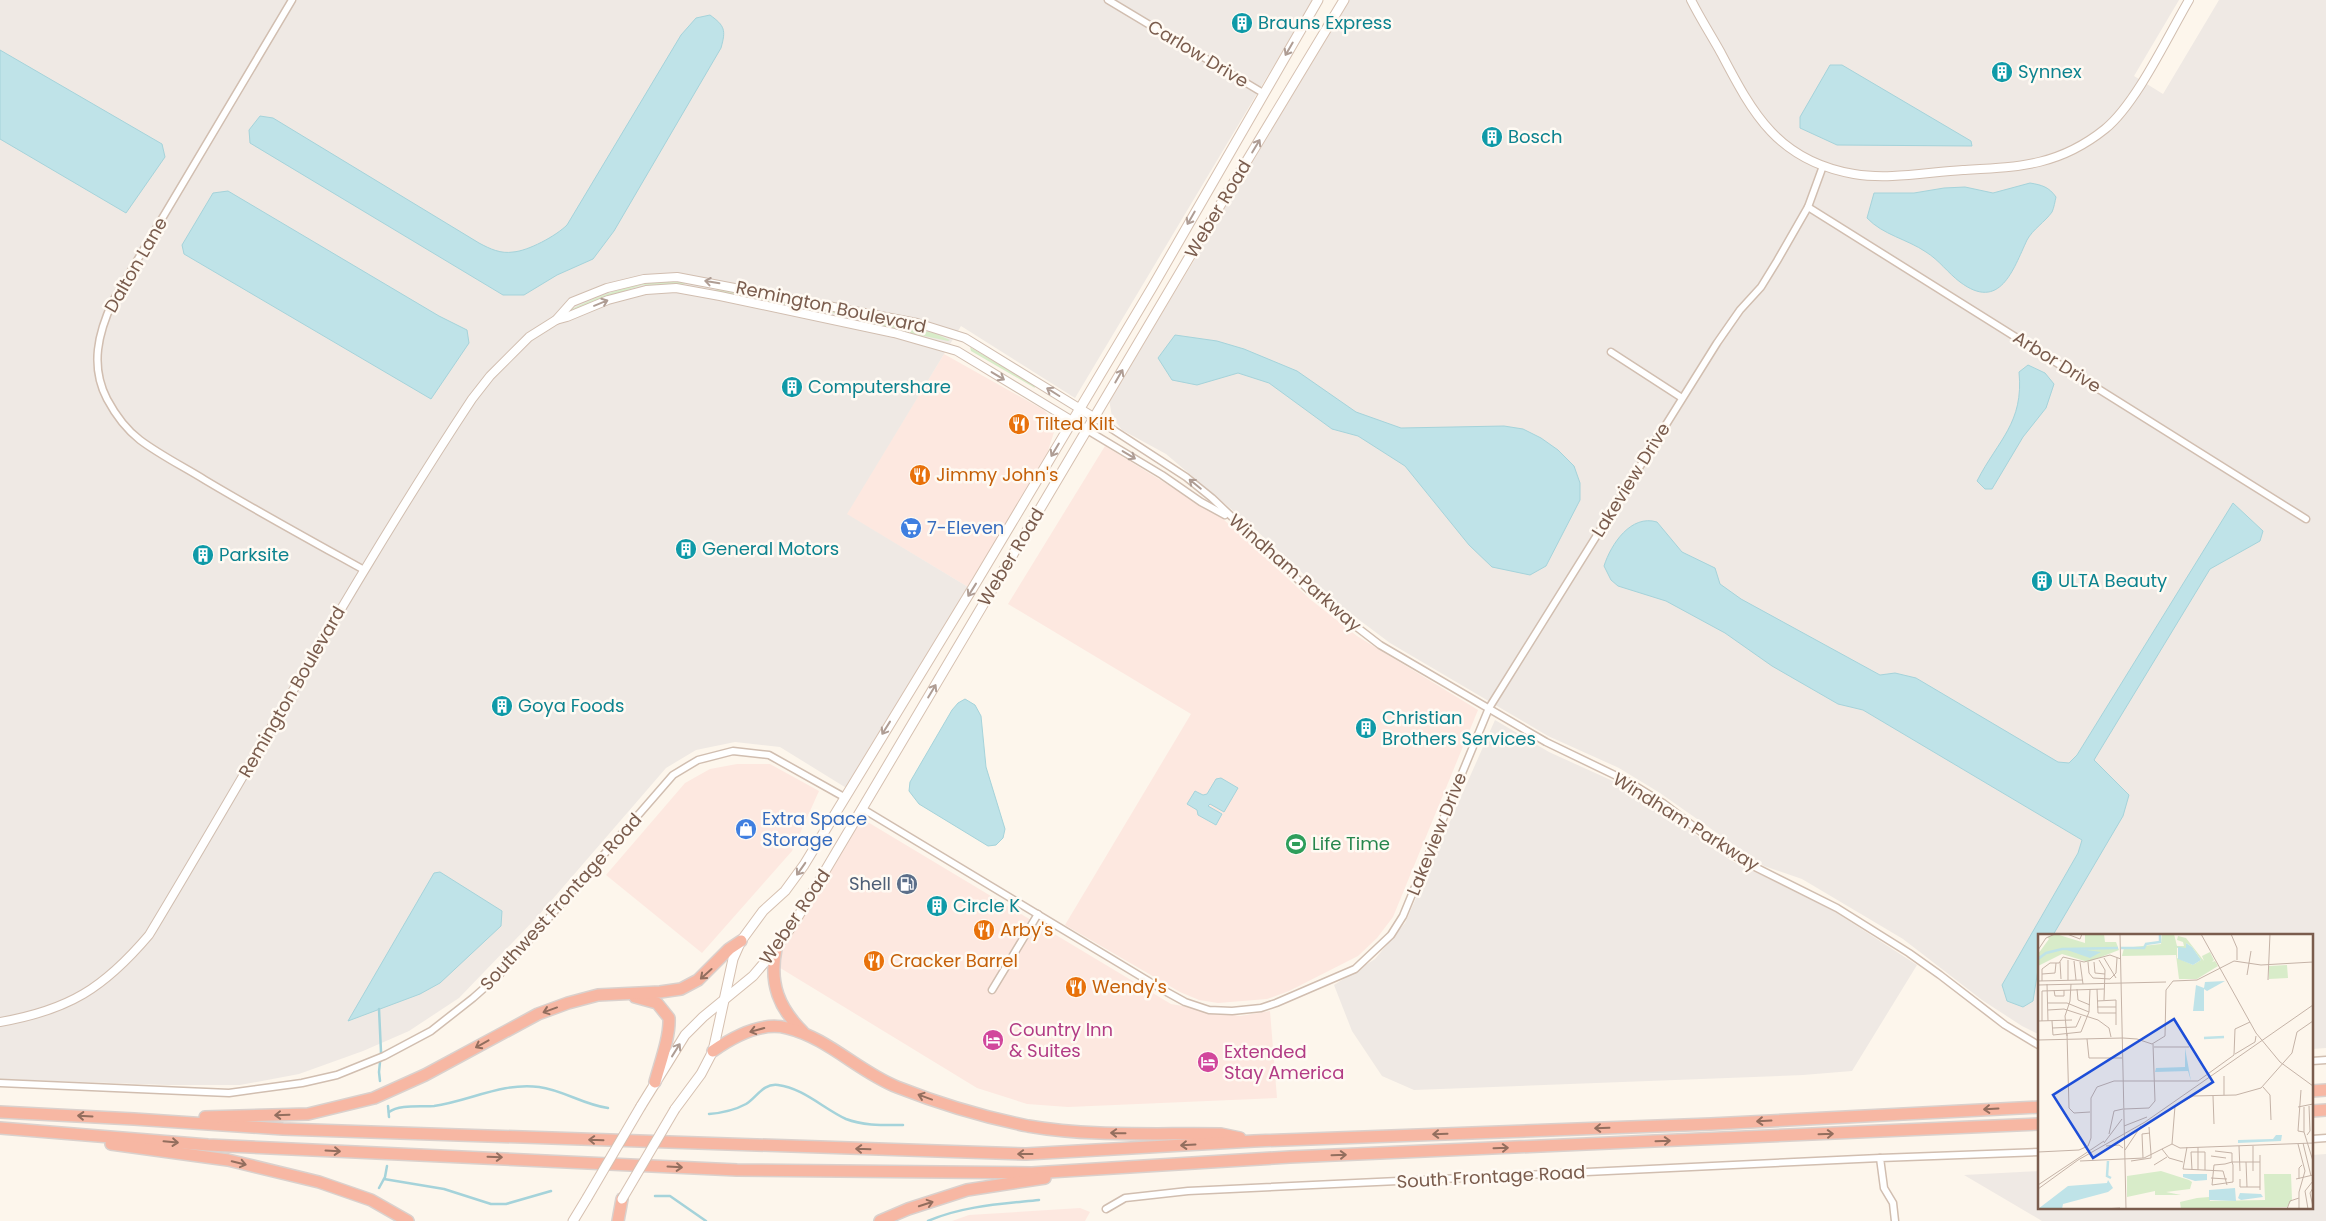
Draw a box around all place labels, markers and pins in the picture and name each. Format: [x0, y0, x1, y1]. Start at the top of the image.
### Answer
place label: Brauns Express [1258, 10, 1392, 35]
building icon: Brauns Express [1230, 11, 1254, 35]
place label: Synnex [2018, 59, 2082, 84]
building icon: Synnex [1990, 60, 2014, 84]
place label: Bosch [1508, 124, 1562, 149]
building icon: Bosch [1480, 125, 1504, 149]
place label: Computershare [808, 374, 951, 399]
building icon: Computershare [780, 375, 804, 399]
place label: Tilted Kilt [1035, 411, 1114, 436]
restaurant icon: Tilted Kilt [1007, 412, 1031, 436]
place label: Jimmy John's [936, 462, 1058, 487]
restaurant icon: Jimmy John's [908, 463, 932, 487]
place label: 7-Eleven [927, 515, 1004, 540]
supermarket icon: 7-Eleven [899, 516, 923, 540]
place label: General Motors [702, 536, 839, 561]
building icon: General Motors [674, 537, 698, 561]
place label: Parksite [219, 542, 289, 567]
building icon: Parksite [191, 543, 215, 567]
place label: ULTA Beauty [2058, 568, 2167, 593]
building icon: ULTA Beauty [2030, 569, 2054, 593]
place label: Goya Foods [518, 693, 624, 718]
building icon: Goya Foods [490, 694, 514, 718]
place label: Christian Brothers Services [1382, 705, 1536, 751]
building icon: Christian Brothers Services [1354, 716, 1378, 740]
place label: Extra Space Storage [762, 806, 867, 852]
shop icon: Extra Space Storage [734, 817, 758, 841]
place label: Life Time [1312, 831, 1390, 856]
sports icon: Life Time [1284, 832, 1308, 856]
place label: Shell [849, 871, 891, 896]
fuel station icon: Shell [895, 872, 919, 896]
place label: Circle K [953, 893, 1020, 918]
building icon: Circle K [925, 894, 949, 918]
place label: Arby's [1000, 917, 1053, 942]
restaurant icon: Arby's [972, 918, 996, 942]
place label: Cracker Barrel [890, 948, 1018, 973]
restaurant icon: Cracker Barrel [862, 949, 886, 973]
place label: Wendy's [1092, 974, 1167, 999]
restaurant icon: Wendy's [1064, 975, 1088, 999]
place label: Country Inn & Suites [1009, 1017, 1113, 1063]
hotel icon: Country Inn & Suites [981, 1028, 1005, 1052]
place label: Extended Stay America [1224, 1039, 1344, 1085]
hotel icon: Extended Stay America [1196, 1050, 1220, 1074]

